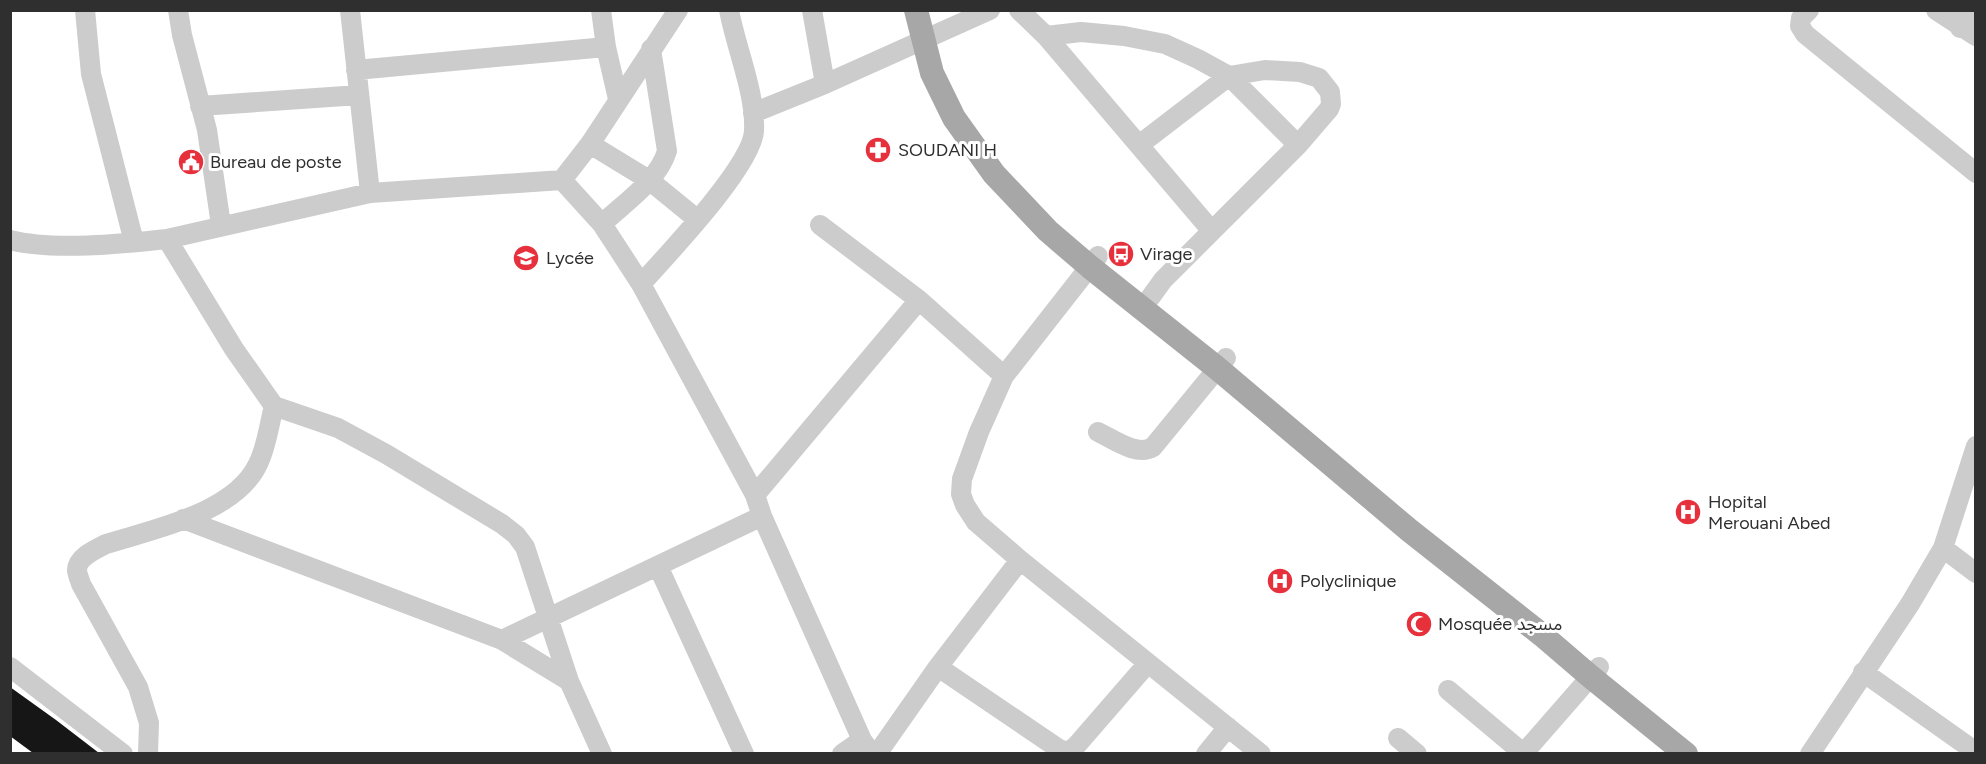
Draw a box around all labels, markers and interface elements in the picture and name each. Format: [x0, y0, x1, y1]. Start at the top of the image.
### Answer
pharmacy icon: SOUDANI H [863, 135, 893, 165]
place label: SOUDANI H [898, 139, 997, 161]
public building icon: Bureau de poste [176, 147, 206, 177]
place label: Bureau de poste [210, 151, 342, 173]
bus stop icon: Virage [1106, 239, 1136, 269]
school or university icon: Lycée [511, 243, 541, 273]
place label: Virage [1140, 243, 1192, 265]
place label: Lycée [546, 247, 594, 269]
place label: Hopital Merouani Abed [1708, 491, 1831, 534]
hospital icon: Hopital Merouani Abed [1673, 497, 1703, 527]
hospital icon: Polyclinique [1265, 566, 1295, 596]
place label: Polyclinique [1300, 570, 1396, 592]
mosque icon: Mosquée مسجد [1404, 609, 1434, 639]
place label: Mosquée مسجد [1438, 613, 1562, 635]

